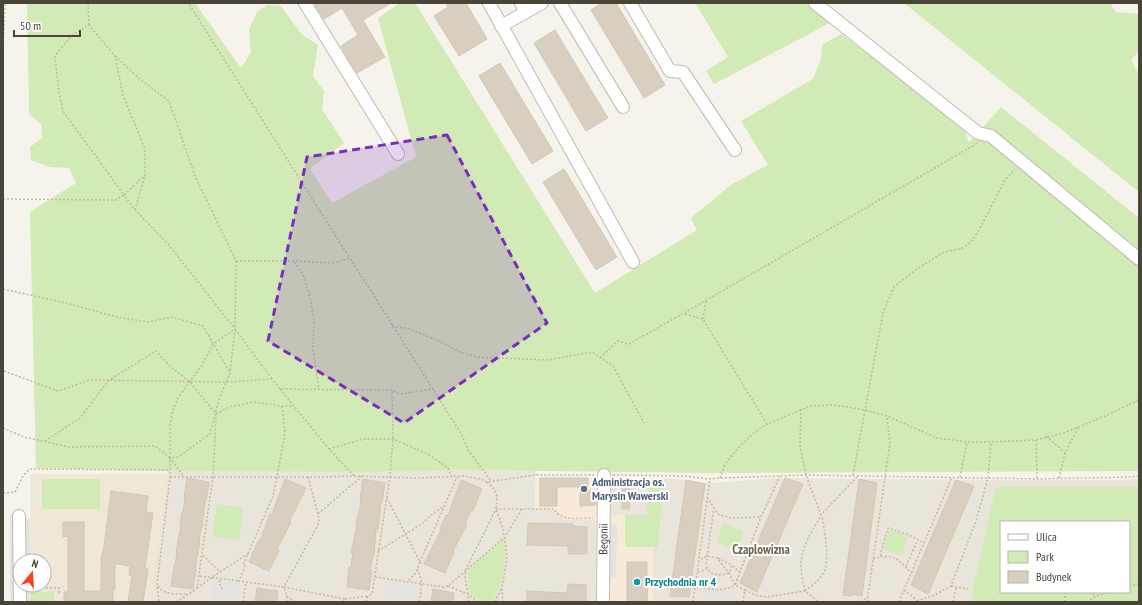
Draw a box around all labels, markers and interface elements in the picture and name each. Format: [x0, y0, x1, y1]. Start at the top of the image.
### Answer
scale bar [14, 12, 80, 38]
text: 50 m [20, 18, 41, 33]
place label: Administracja os. Marysin Wawerski [591, 474, 669, 503]
marker: Administracja os. Marysin Wawerski [579, 484, 589, 494]
legend [1000, 521, 1130, 593]
street label: Begonii [595, 523, 611, 555]
text: Ulica [1036, 529, 1057, 544]
district label: Czaplowizna [732, 541, 790, 558]
text: Park [1036, 549, 1054, 564]
north arrow [12, 553, 52, 593]
text: N [30, 556, 40, 571]
text: Budynek [1036, 569, 1072, 584]
place label: Przychodnia nr 4 [645, 574, 716, 589]
marker: Przychodnia nr 4 [632, 577, 642, 587]

